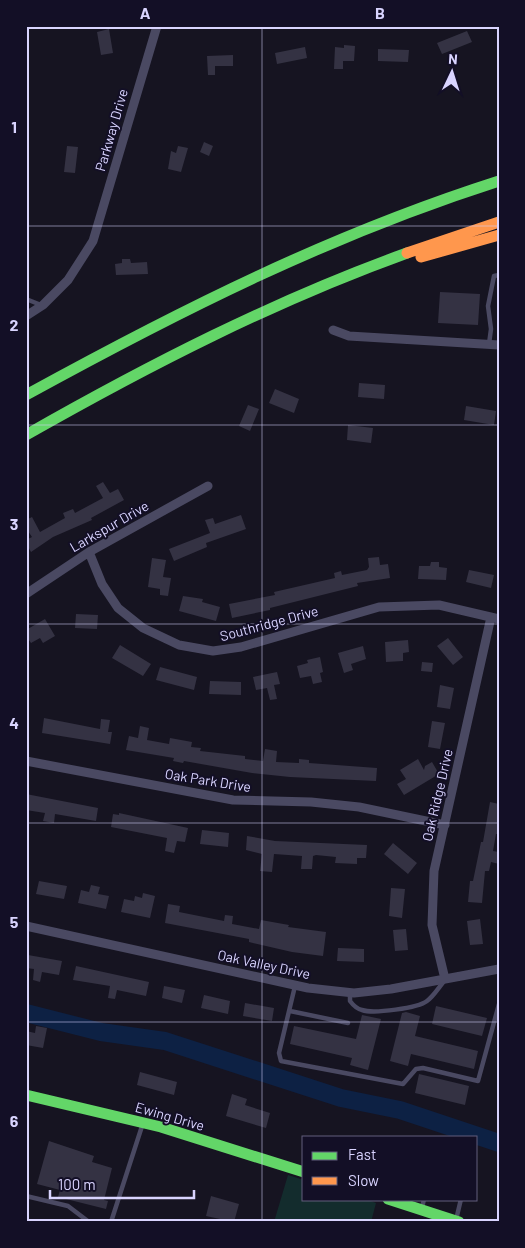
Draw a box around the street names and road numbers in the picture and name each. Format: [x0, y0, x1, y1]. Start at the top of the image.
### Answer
street label: Parkway Drive [91, 87, 131, 173]
street label: Larkspur Drive [67, 497, 151, 555]
street label: Southridge Drive [218, 602, 320, 644]
street label: Oak Ridge Drive [418, 747, 456, 843]
street label: Oak Park Drive [164, 765, 252, 795]
street label: Oak Valley Drive [216, 946, 312, 982]
street label: Ewing Drive [133, 1098, 207, 1134]

